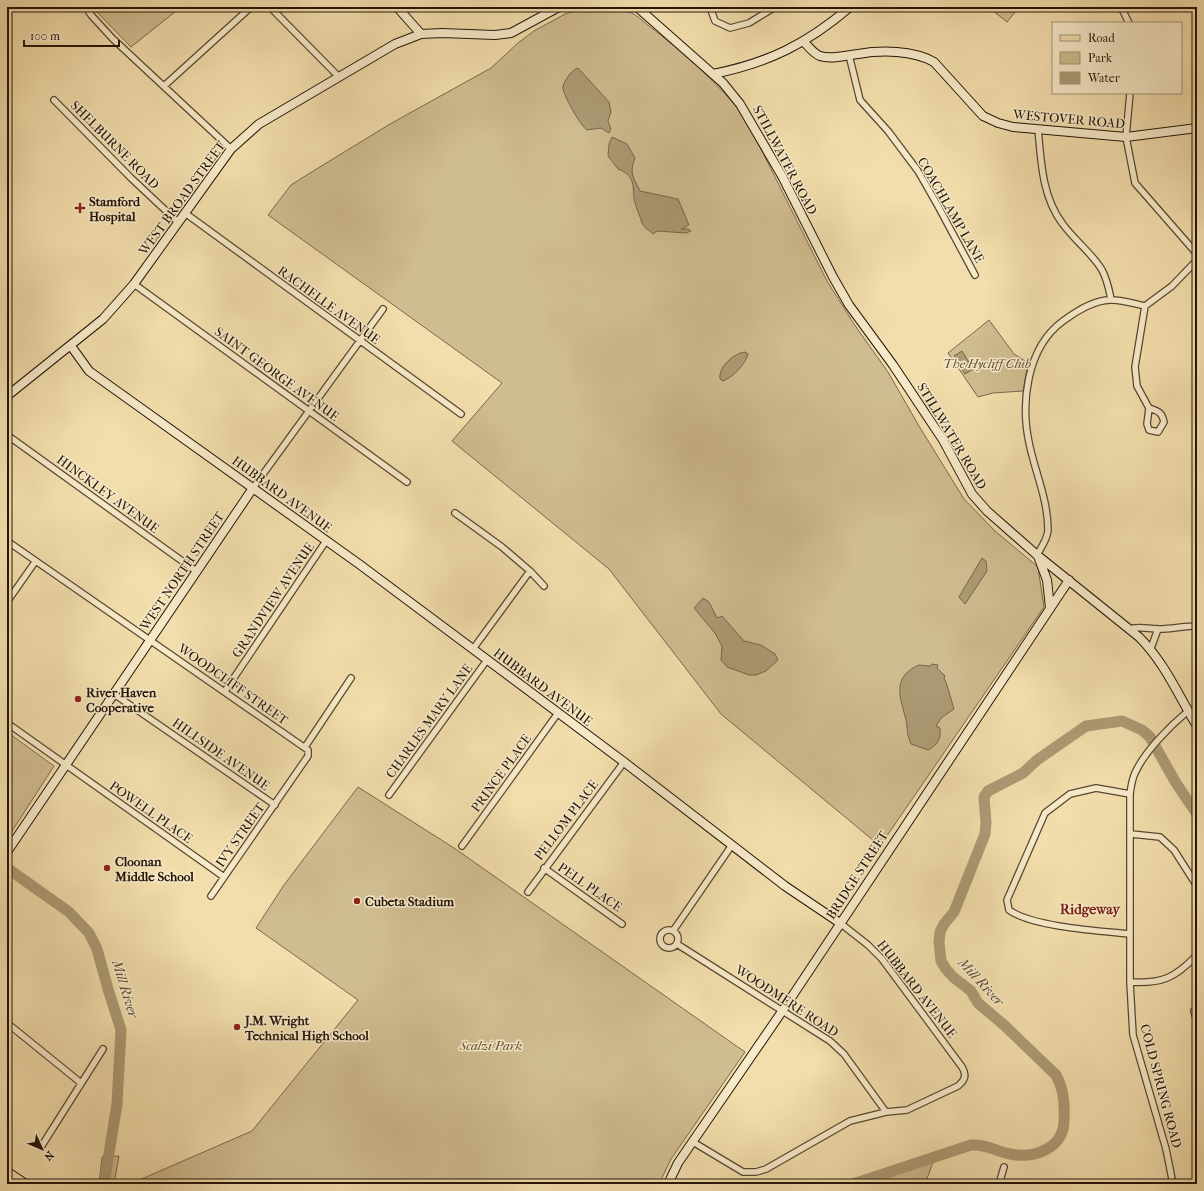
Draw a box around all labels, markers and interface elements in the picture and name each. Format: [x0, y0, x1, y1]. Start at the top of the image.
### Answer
scale bar [24, 22, 119, 48]
legend [1052, 22, 1182, 94]
text: 100 m [30, 29, 60, 43]
text: Road [1088, 31, 1115, 45]
text: Park [1088, 51, 1113, 65]
text: Water [1087, 71, 1121, 85]
street label: SHELBURNE ROAD [68, 98, 162, 192]
street label: STILLWATER ROAD [750, 103, 820, 217]
street label: WESTOVER ROAD [1011, 107, 1126, 131]
street label: WEST BROAD STREET [135, 138, 229, 259]
street label: COACHLAMP LANE [915, 155, 987, 265]
place label: Stamford Hospital [89, 194, 141, 225]
marker: Stamford Hospital [74, 202, 86, 214]
street label: RACHELLE AVENUE [275, 263, 383, 347]
street label: SAINT GEORGE AVENUE [212, 324, 342, 424]
park label: The Hycliff Club [943, 356, 1031, 371]
street label: STILLWATER ROAD [914, 380, 990, 492]
street label: HINCKLEY AVENUE [54, 452, 162, 536]
street label: HUBBARD AVENUE [229, 453, 335, 535]
street label: WEST NORTH STREET [136, 509, 227, 634]
street label: GRANDVIEW AVENUE [229, 540, 317, 660]
street label: WOODCLIFF STREET [174, 640, 291, 728]
street label: HUBBARD AVENUE [491, 645, 595, 729]
street label: CHARLES MARY LANE [383, 661, 475, 781]
place label: River Haven Cooperative [86, 685, 157, 716]
marker: River Haven Cooperative [73, 694, 83, 704]
street label: HILLSIDE AVENUE [170, 715, 273, 793]
street label: PRINCE PLACE [468, 731, 534, 815]
street label: PELLOM PLACE [531, 777, 601, 863]
street label: POWELL PLACE [107, 778, 195, 846]
street label: IVY STREET [212, 800, 268, 870]
street label: BRIDGE STREET [823, 828, 891, 922]
place label: Cloonan Middle School [114, 854, 194, 884]
street label: PELL PLACE [555, 859, 625, 915]
marker: Cloonan Middle School [102, 863, 112, 873]
place label: Cubeta Stadium [365, 894, 454, 909]
marker: Cubeta Stadium [352, 896, 362, 906]
district label: Ridgeway [1060, 901, 1122, 918]
street label: HUBBARD AVENUE [874, 937, 960, 1041]
water label: Mill River [954, 954, 1009, 1011]
water label: Mill River [108, 957, 142, 1022]
street label: WOODMERE ROAD [732, 961, 841, 1040]
place label: J.M. Wright Technical High School [243, 1013, 369, 1044]
marker: J.M. Wright Technical High School [232, 1022, 242, 1032]
street label: COLD SPRING ROAD [1137, 1022, 1185, 1150]
park label: Scalzi Park [459, 1038, 522, 1053]
north arrow [22, 1129, 62, 1169]
text: N [41, 1148, 56, 1164]

